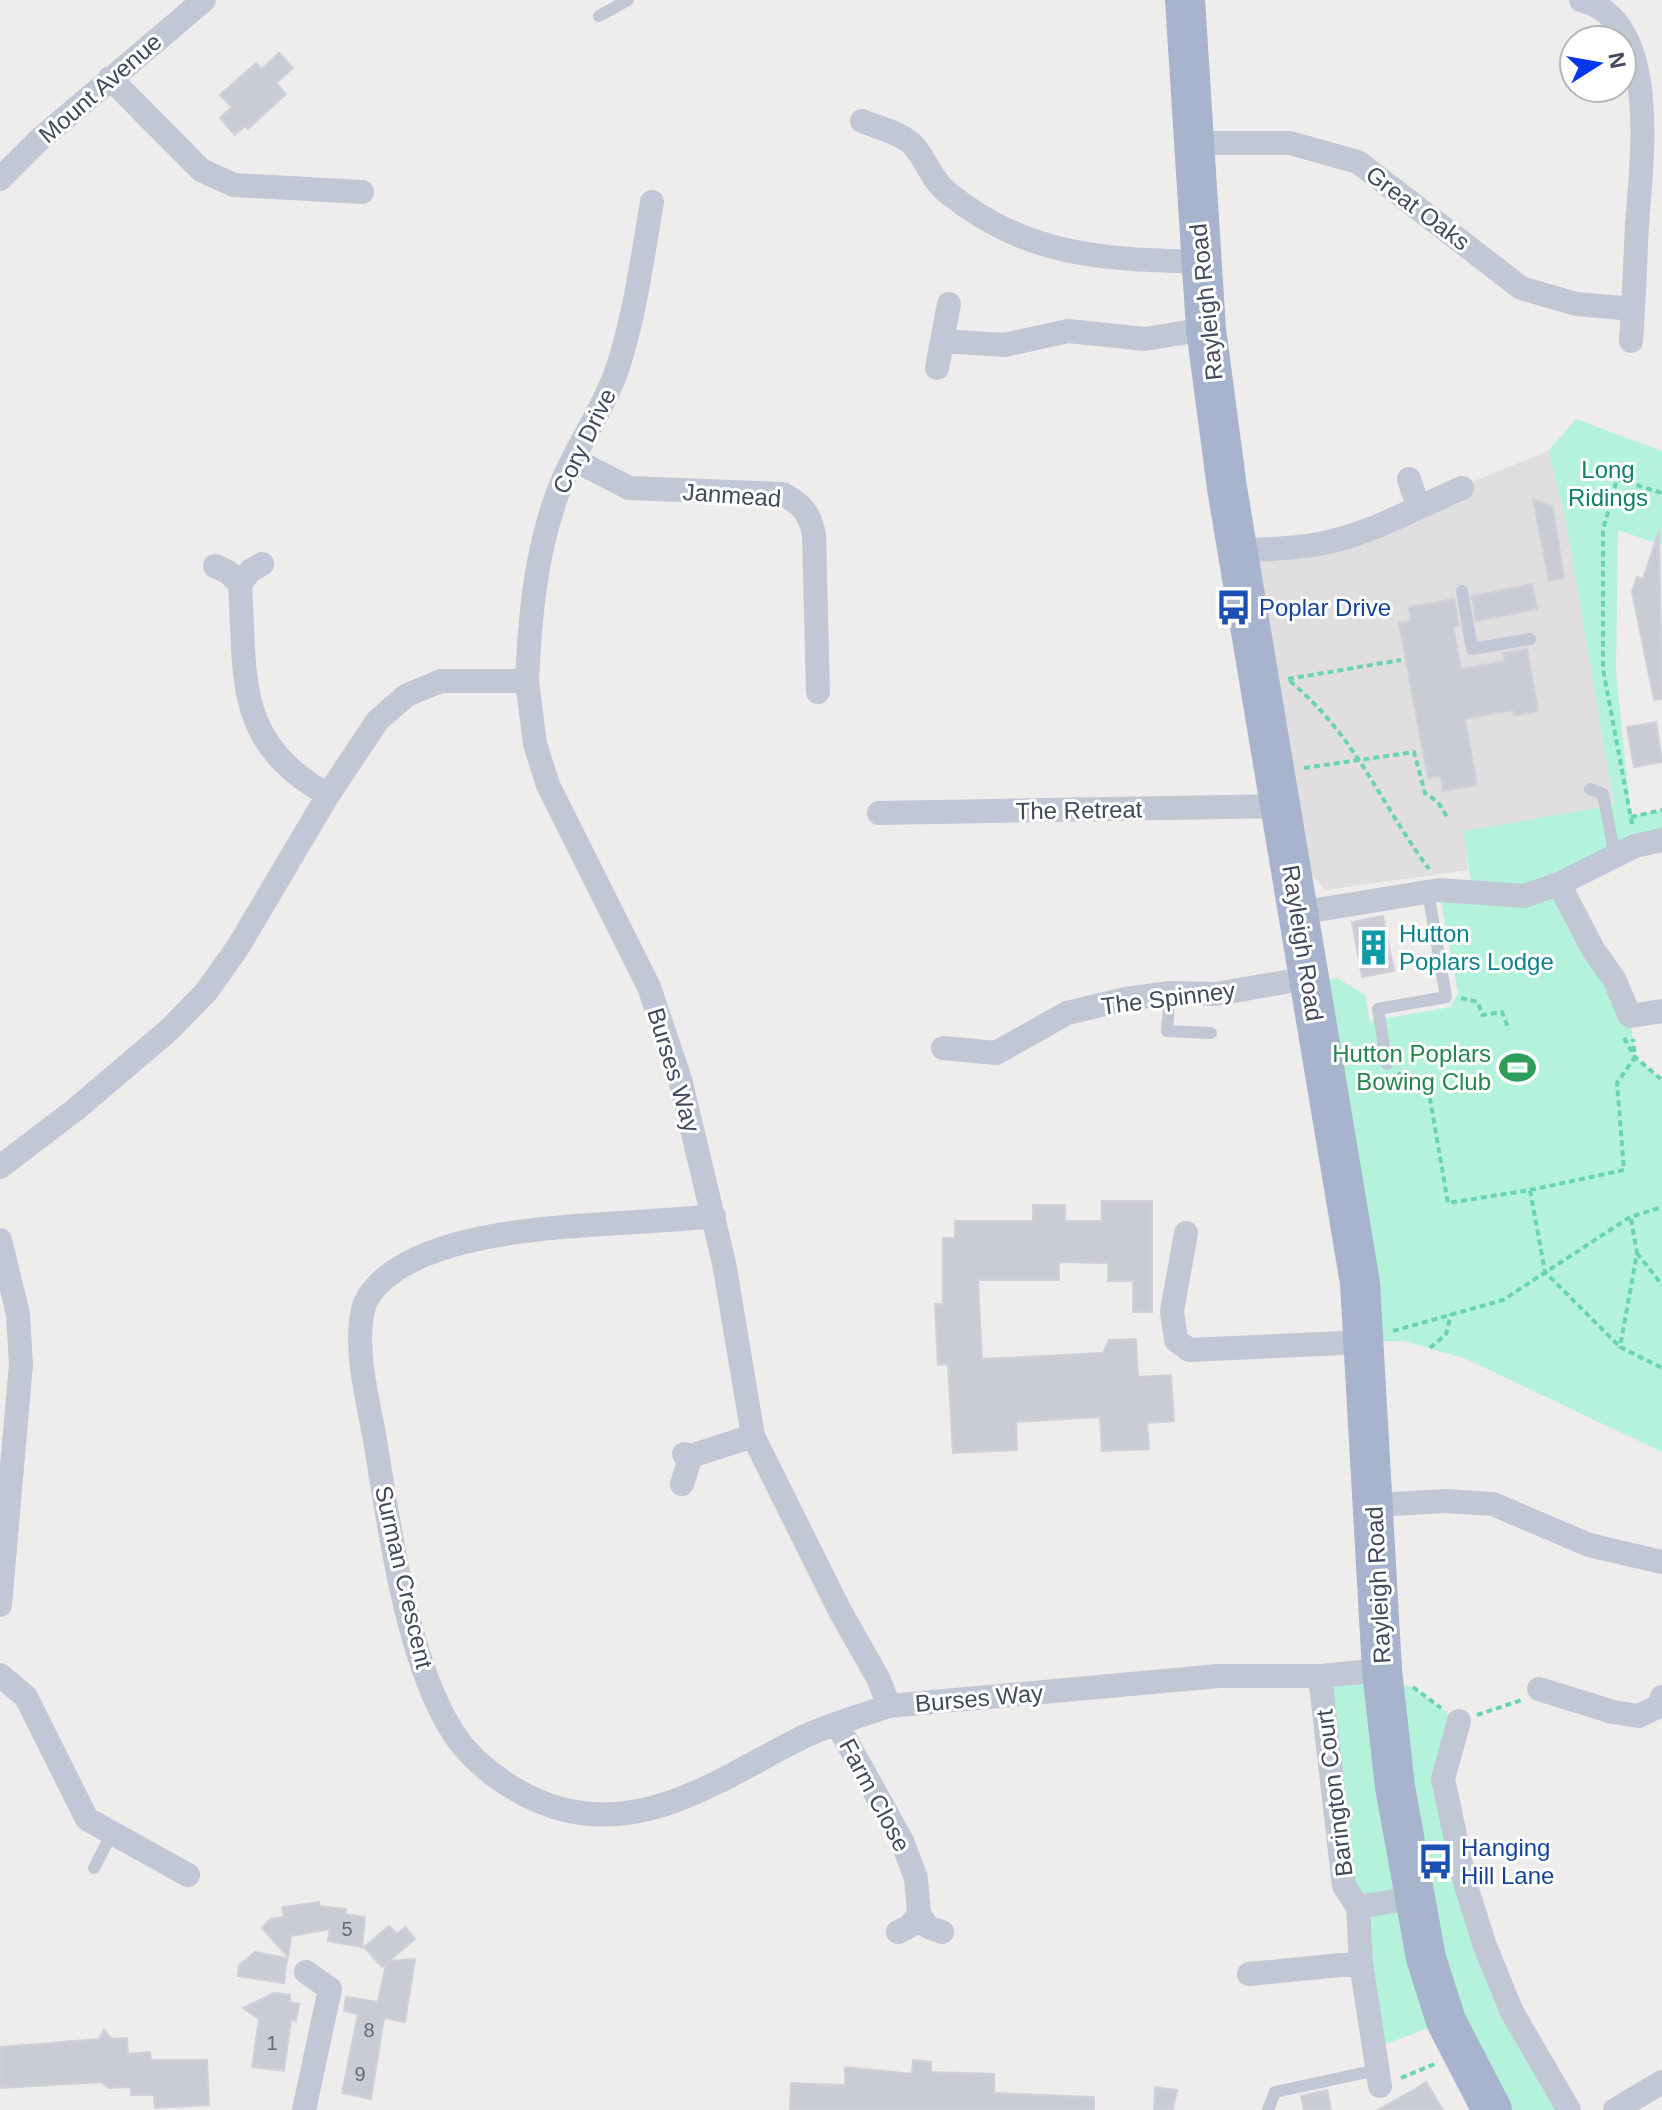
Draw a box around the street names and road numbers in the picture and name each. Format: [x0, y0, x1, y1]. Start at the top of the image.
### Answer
street label: Mount Avenue [33, 28, 167, 148]
street label: Great Oaks [1361, 160, 1475, 256]
street label: Rayleigh Road [1184, 222, 1228, 382]
street label: Cory Drive [547, 384, 621, 498]
street label: Janmead [682, 478, 782, 512]
street label: The Retreat [1015, 795, 1143, 825]
street label: Rayleigh Road [1277, 863, 1329, 1023]
street label: The Spinney [1099, 976, 1237, 1020]
street label: Burses Way [642, 1005, 706, 1135]
street label: Surman Crescent [370, 1483, 438, 1671]
street label: Rayleigh Road [1360, 1506, 1396, 1664]
street label: Burses Way [914, 1679, 1044, 1717]
street label: Barington Court [1310, 1708, 1358, 1878]
street label: Farm Close [834, 1734, 916, 1856]

